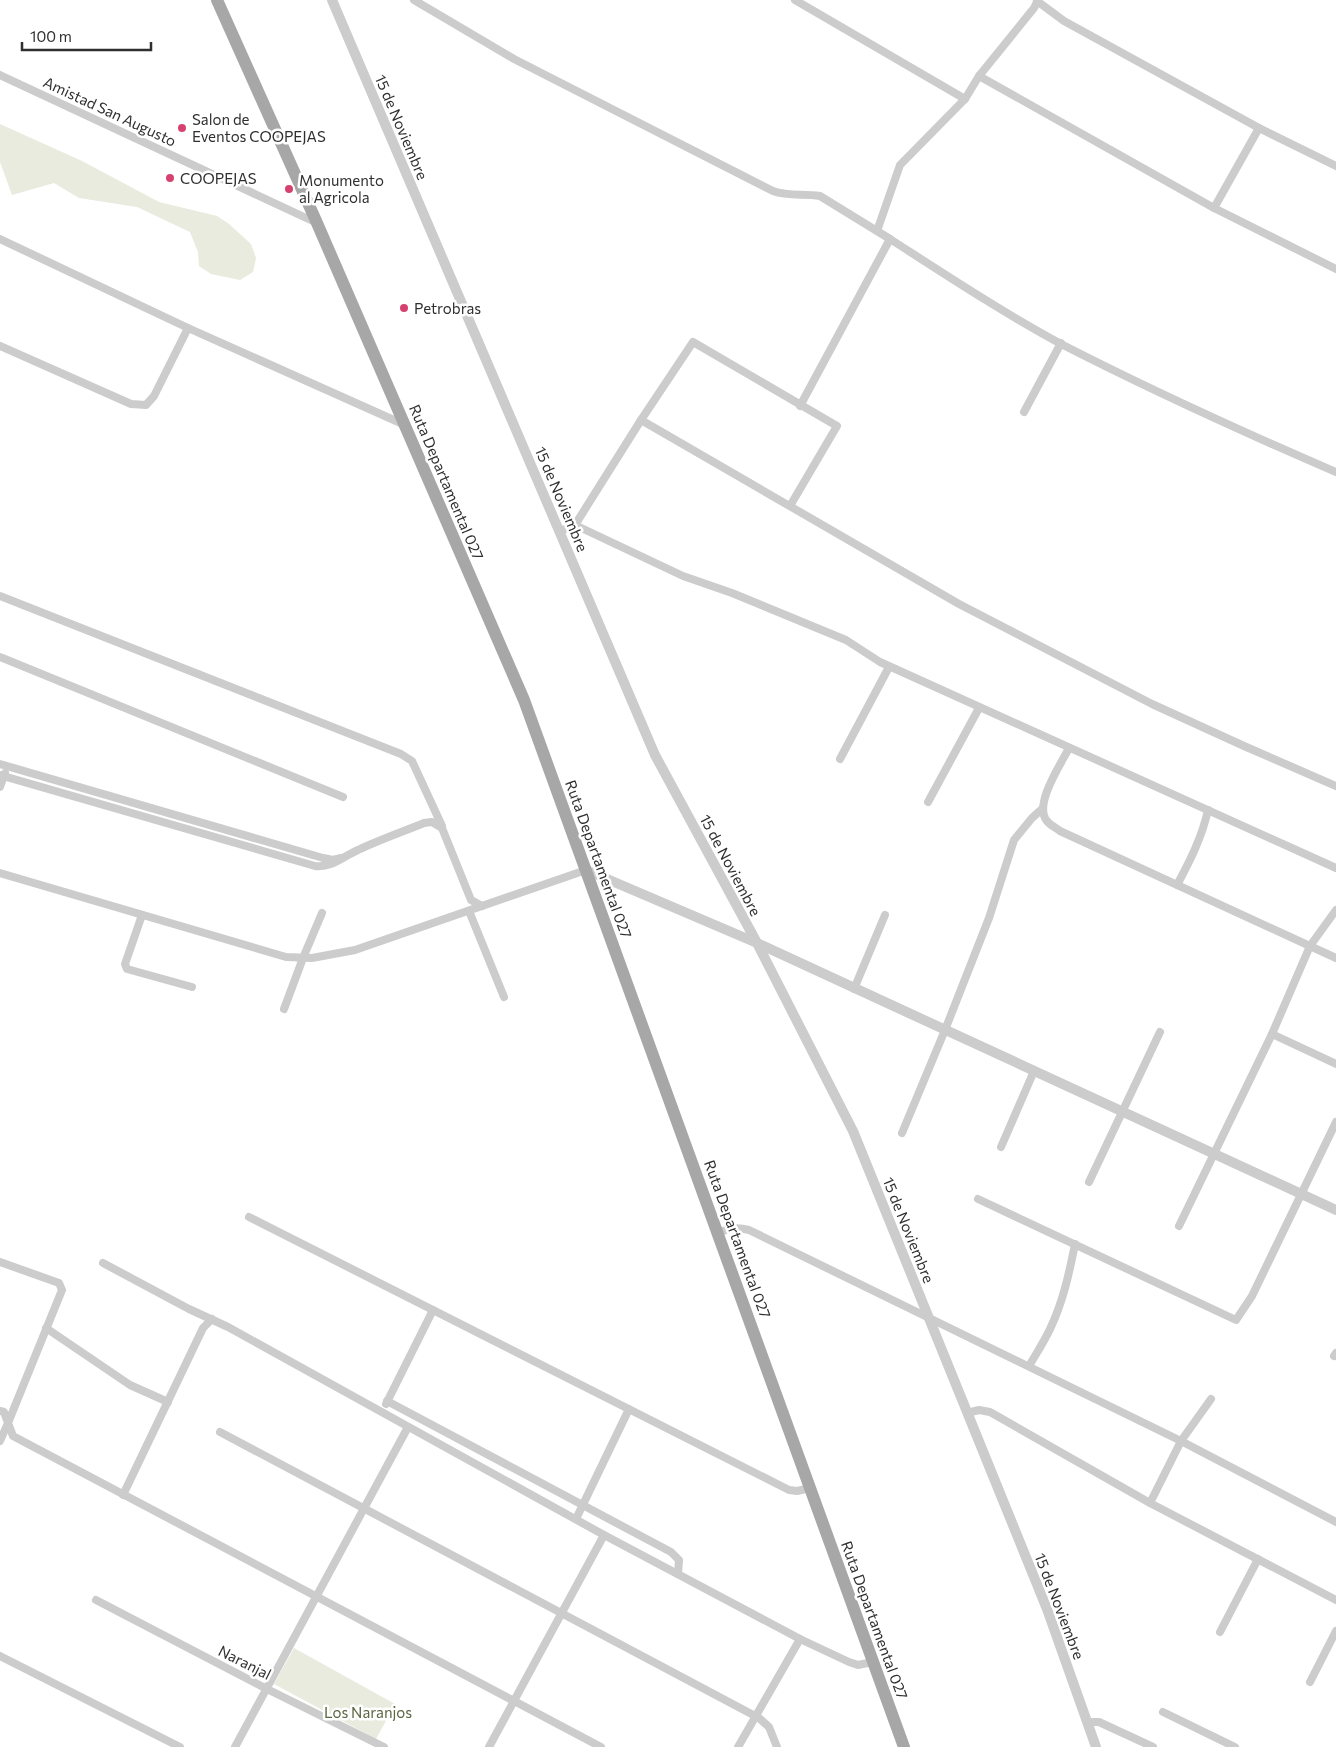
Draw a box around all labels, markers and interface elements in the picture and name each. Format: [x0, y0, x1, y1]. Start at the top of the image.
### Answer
scale bar [22, 20, 151, 52]
text: 100 m [30, 27, 72, 45]
street label: Amistad San Augusto [41, 72, 179, 150]
street label: 15 de Noviembre [372, 72, 432, 182]
place label: Salon de Eventos COOPEJAS [192, 110, 326, 145]
marker: Salon de Eventos COOPEJAS [176, 122, 188, 134]
place label: COOPEJAS [180, 169, 257, 187]
place label: Monumento al Agricola [299, 171, 384, 206]
marker: COOPEJAS [164, 172, 176, 184]
marker: Monumento al Agricola [283, 183, 295, 195]
place label: Petrobras [414, 299, 481, 317]
marker: Petrobras [398, 302, 410, 314]
street label: Ruta Departamental 027 [406, 402, 488, 562]
street label: 15 de Noviembre [532, 444, 592, 554]
street label: Ruta Departamental 027 [562, 777, 636, 941]
street label: 15 de Noviembre [697, 811, 765, 919]
street label: Ruta Departamental 027 [701, 1157, 775, 1321]
street label: 15 de Noviembre [880, 1175, 938, 1286]
street label: Ruta Departamental 027 [838, 1538, 912, 1702]
street label: 15 de Noviembre [1031, 1550, 1089, 1662]
street label: Naranjal [216, 1641, 274, 1683]
park label: Los Naranjos [324, 1703, 412, 1721]

